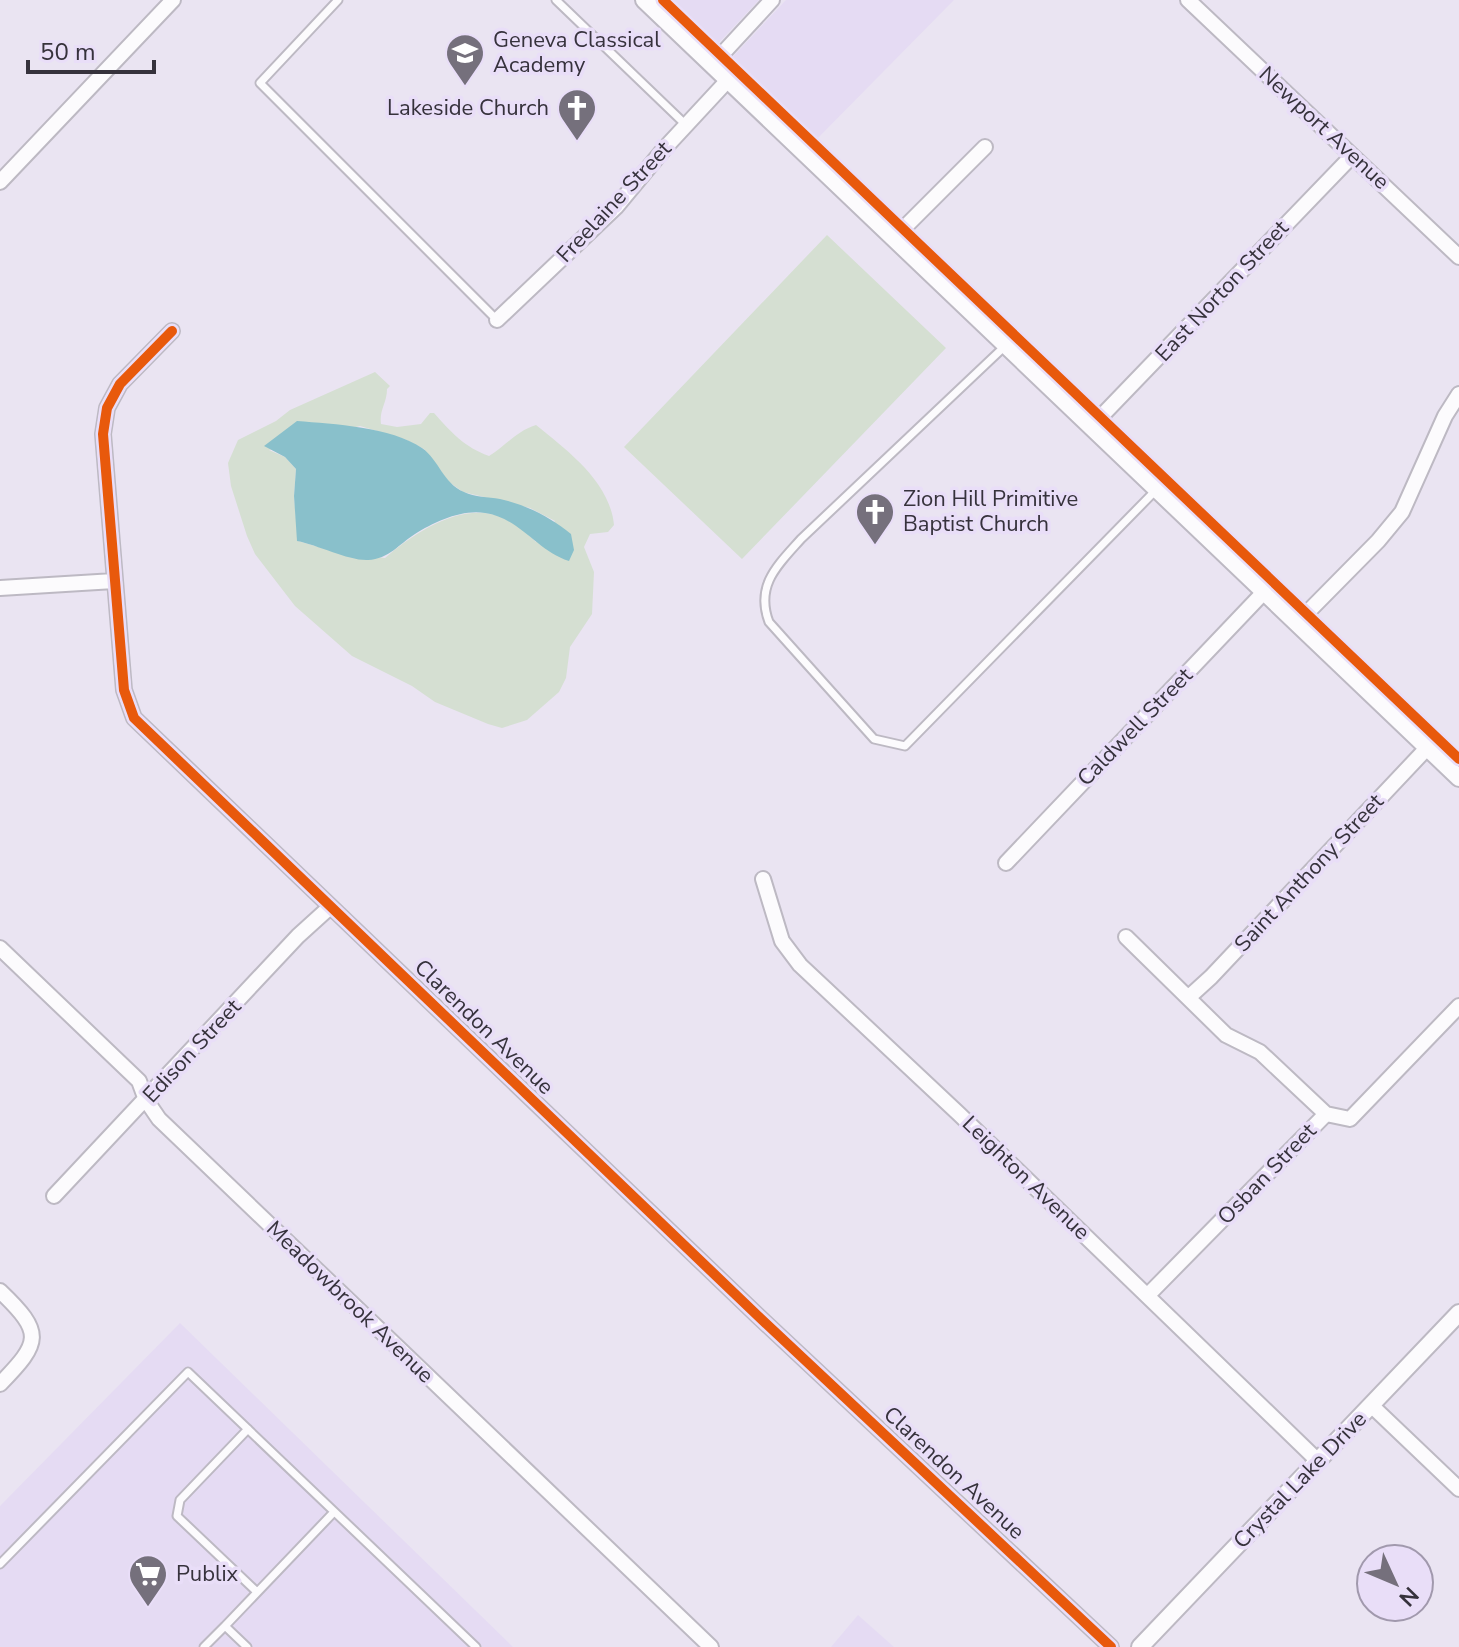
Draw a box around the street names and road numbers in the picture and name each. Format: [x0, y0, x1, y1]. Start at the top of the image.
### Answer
street label: Newport Avenue [1252, 60, 1396, 196]
street label: Freelaine Street [550, 134, 678, 269]
street label: East Norton Street [1149, 214, 1296, 368]
street label: Caldwell Street [1071, 661, 1200, 793]
street label: Saint Anthony Street [1228, 787, 1391, 959]
street label: Clarendon Avenue [408, 953, 560, 1101]
street label: Edison Street [136, 992, 248, 1109]
street label: Leighton Avenue [956, 1109, 1096, 1247]
street label: Osban Street [1211, 1117, 1323, 1231]
street label: Meadowbrook Avenue [260, 1214, 440, 1390]
street label: Clarendon Avenue [877, 1400, 1031, 1546]
street label: Crystal Lake Drive [1227, 1405, 1373, 1555]

